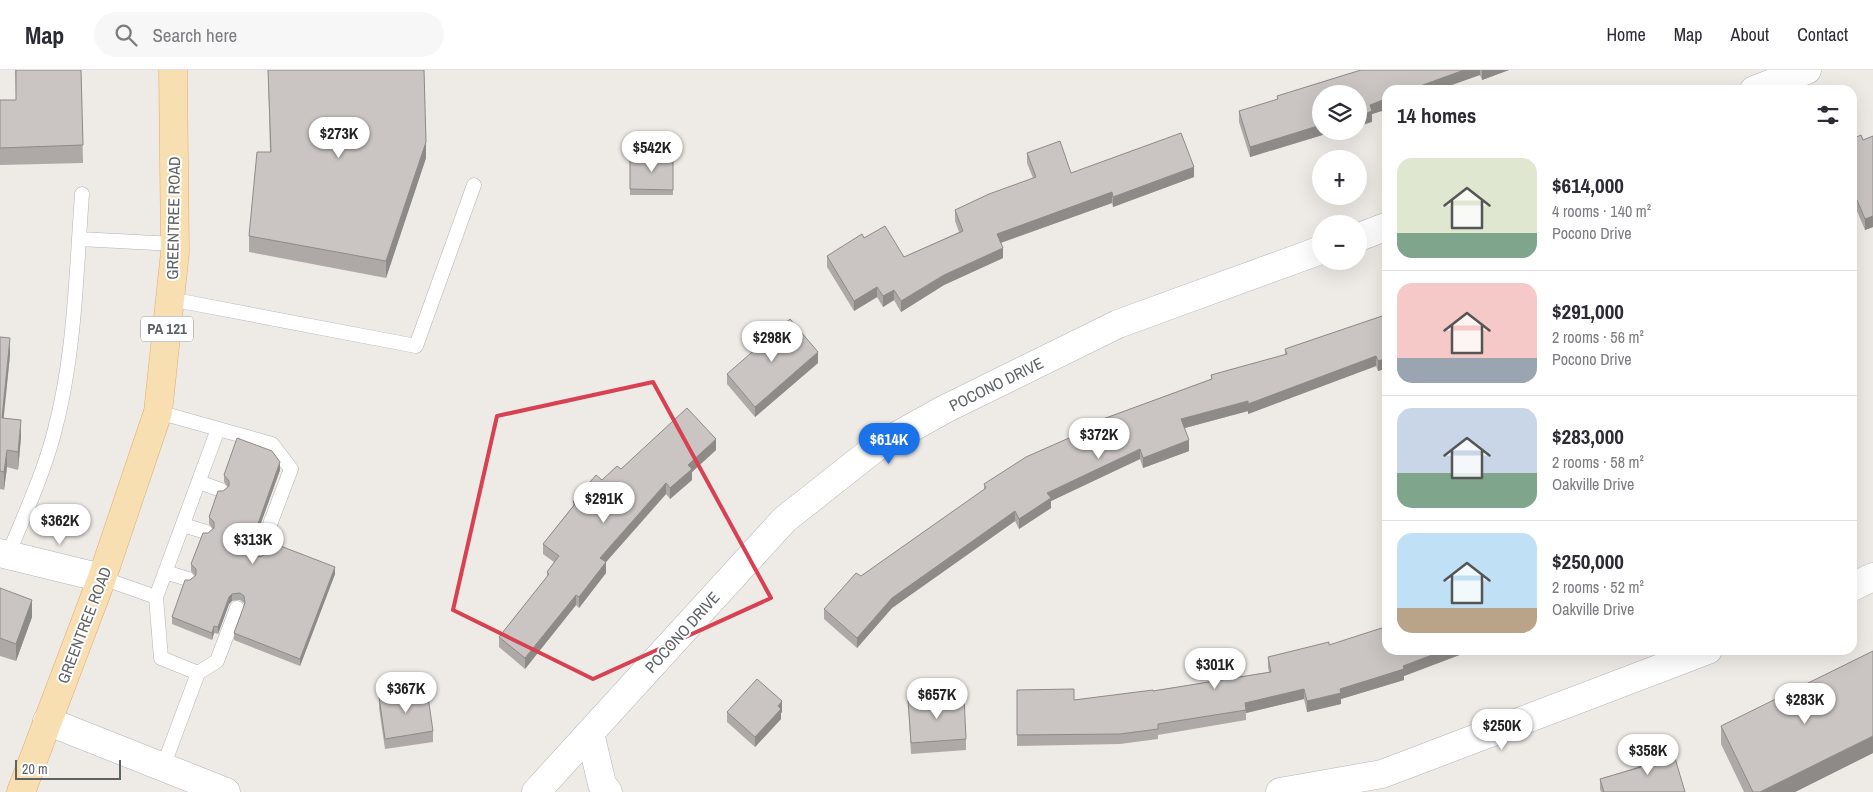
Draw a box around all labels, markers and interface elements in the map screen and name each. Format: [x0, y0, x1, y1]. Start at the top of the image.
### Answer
search box [94, 12, 444, 57]
text: Map [25, 19, 64, 51]
icon: search [112, 21, 140, 49]
text: Search here [152, 22, 237, 48]
text: Home [1606, 22, 1646, 47]
text: Map [1674, 22, 1703, 47]
text: About [1731, 22, 1769, 47]
text: Contact [1797, 22, 1848, 47]
map controls [1312, 85, 1367, 270]
button: layers [1312, 85, 1367, 140]
text: 14 homes [1397, 101, 1476, 130]
icon: filters [1814, 101, 1842, 129]
pin: $273K [304, 116, 374, 159]
text: $273K [320, 122, 358, 144]
pin: $542K [617, 131, 687, 173]
text: $542K [633, 136, 671, 158]
button: + [1312, 150, 1367, 205]
street label: GREENTREE ROAD [161, 156, 185, 280]
text: $614,000 [1552, 171, 1624, 200]
icon: home [1437, 178, 1497, 238]
text: 4 rooms · 140 m² [1552, 200, 1651, 222]
button: − [1312, 215, 1367, 270]
text: Pocono Drive [1552, 222, 1632, 244]
text: $291,000 [1552, 297, 1624, 326]
icon: home [1437, 303, 1497, 363]
road number: PA 121 [141, 316, 193, 342]
pin: $298K [737, 320, 807, 363]
text: $298K [753, 326, 791, 348]
text: 2 rooms · 56 m² [1552, 326, 1644, 348]
text: Pocono Drive [1552, 348, 1632, 370]
street label: POCONO DRIVE [945, 352, 1047, 416]
pin: $372K [1064, 418, 1134, 460]
pin: $614K [854, 422, 924, 465]
text: $283,000 [1552, 422, 1624, 451]
text: $372K [1080, 423, 1118, 445]
text: $614K [870, 428, 908, 450]
icon: home [1437, 428, 1497, 488]
text: 2 rooms · 58 m² [1552, 451, 1644, 473]
text: Oakville Drive [1552, 473, 1634, 495]
pin: $291K [569, 482, 639, 524]
text: $291K [585, 487, 623, 509]
pin: $362K [25, 504, 95, 546]
text: $362K [41, 509, 79, 531]
pin: $313K [218, 522, 288, 565]
text: $313K [234, 528, 272, 550]
text: $250,000 [1552, 547, 1624, 576]
icon: home [1437, 553, 1497, 613]
street label: GREENTREE ROAD [52, 564, 116, 686]
text: 2 rooms · 52 m² [1552, 576, 1644, 598]
street label: POCONO DRIVE [640, 587, 724, 677]
text: Oakville Drive [1552, 598, 1634, 620]
pin: $301K [1180, 648, 1250, 690]
text: $301K [1196, 653, 1234, 675]
pin: $367K [371, 672, 441, 714]
text: $367K [387, 677, 425, 699]
pin: $657K [902, 678, 972, 720]
pin: $283K [1770, 682, 1840, 725]
text: $657K [918, 683, 956, 705]
text: $283K [1786, 688, 1824, 710]
pin: $250K [1467, 708, 1537, 751]
text: $250K [1483, 714, 1521, 736]
pin: $358K [1613, 734, 1683, 776]
text: $358K [1629, 739, 1667, 761]
scale bar [15, 757, 121, 780]
text: 20 m [22, 760, 48, 778]

